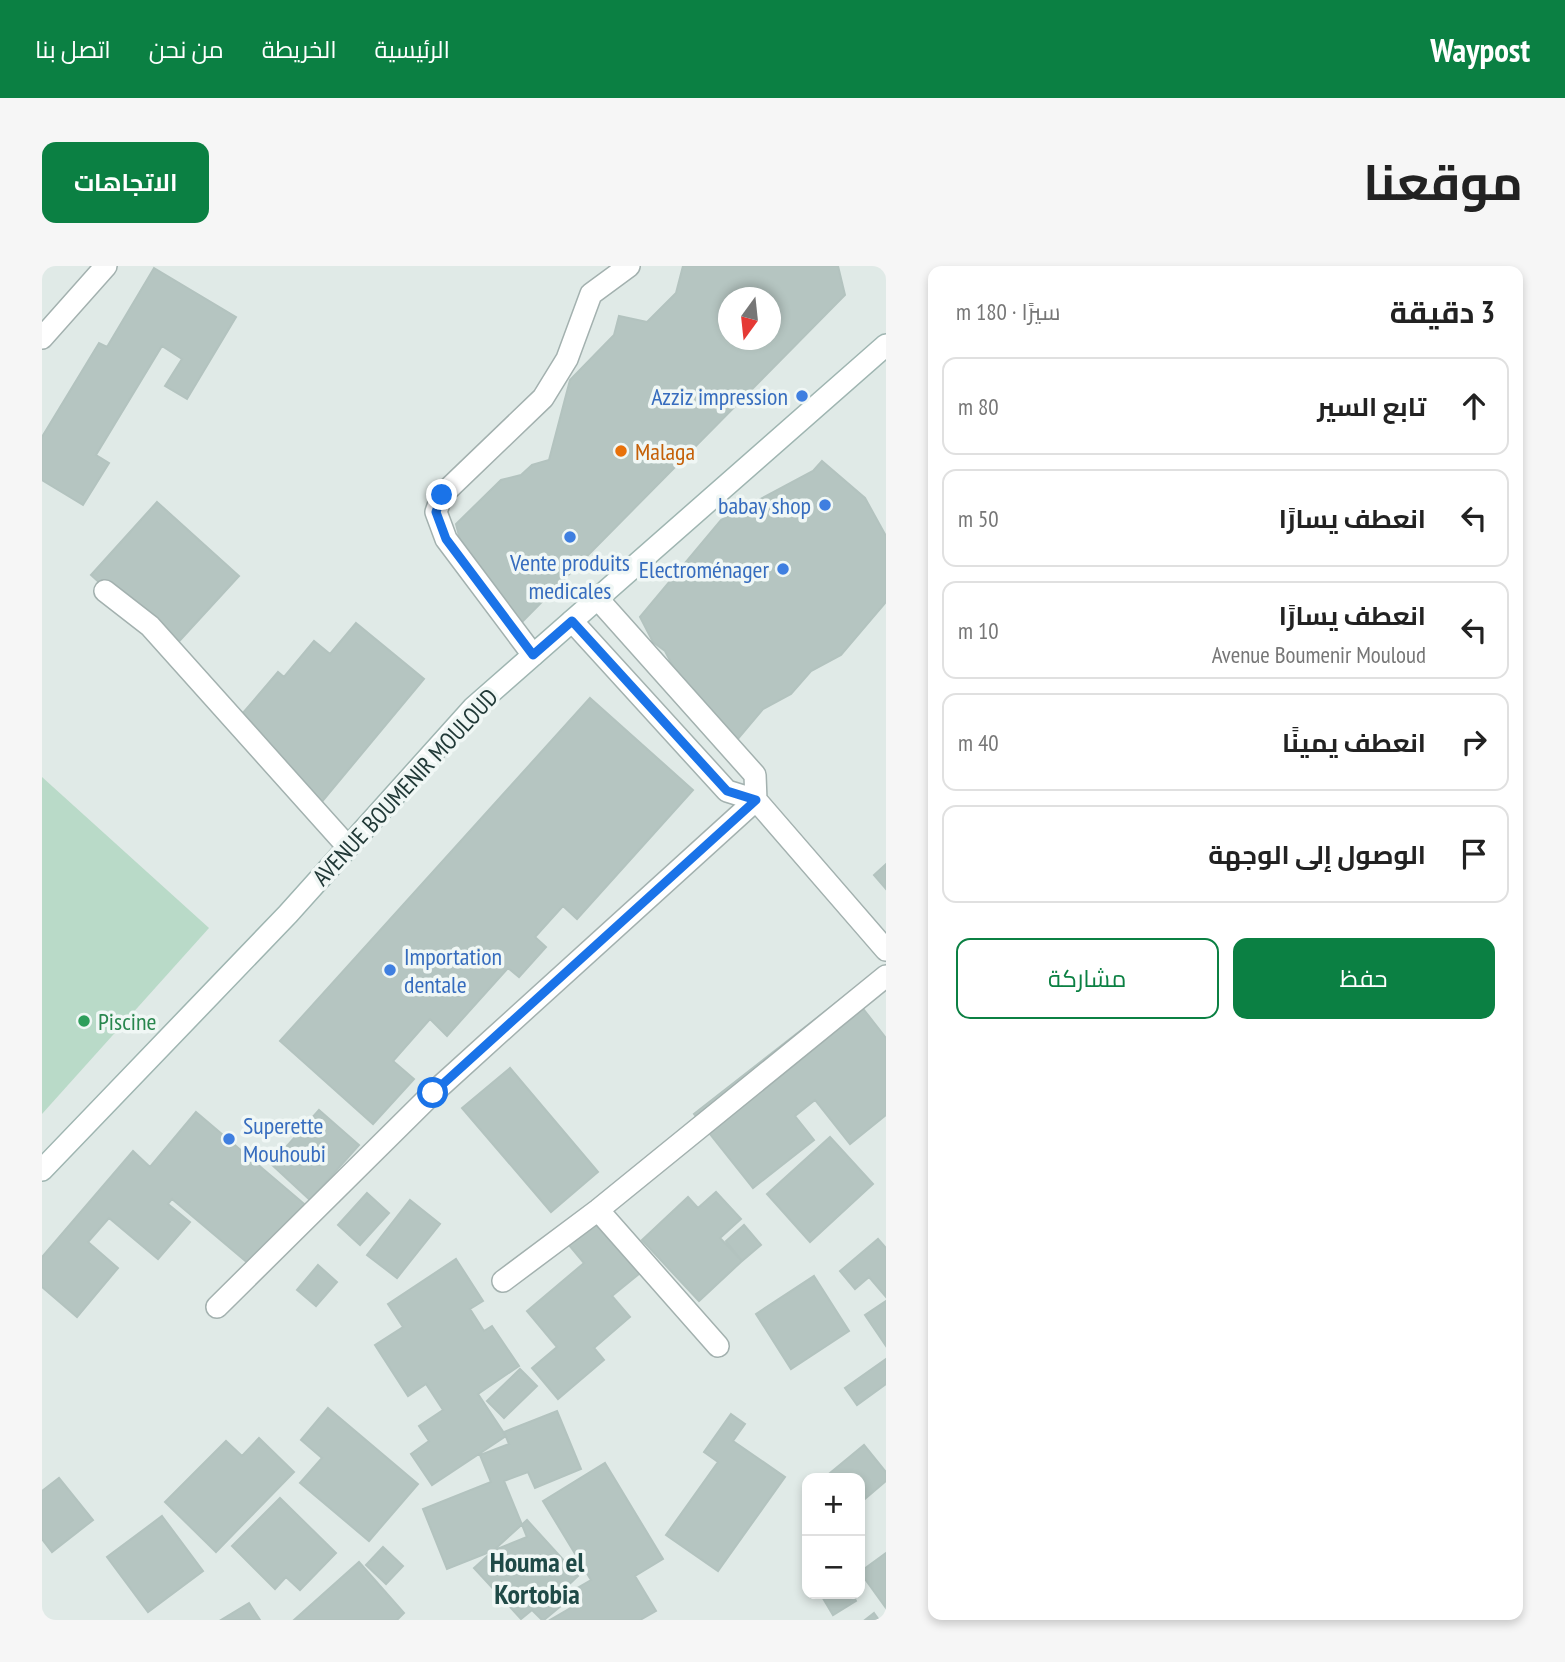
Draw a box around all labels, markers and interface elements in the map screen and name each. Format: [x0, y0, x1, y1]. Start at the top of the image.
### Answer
text: Waypost [1430, 28, 1530, 71]
text: اتصل بنا [35, 34, 111, 65]
text: من نحن [149, 34, 224, 65]
text: الخريطة [262, 34, 337, 65]
text: الرئيسية [375, 34, 450, 65]
button: الاتجاهات [42, 142, 209, 223]
text: موقعنا [1363, 150, 1523, 214]
north arrow [718, 287, 781, 350]
text: 3 دقيقة [1390, 292, 1495, 331]
text: سيرًا · 180 m [956, 297, 1060, 326]
place label: Azziz impression [651, 381, 788, 412]
icon: ahead [1455, 387, 1493, 425]
marker: Azziz impression [794, 388, 810, 404]
text: تابع السير [1317, 390, 1426, 423]
text: 80 m [958, 392, 999, 421]
place label: Malaga [635, 436, 695, 467]
marker: Malaga [613, 443, 629, 459]
route end [426, 479, 457, 510]
place label: babay shop [718, 490, 811, 521]
marker: babay shop [817, 497, 833, 513]
icon: left [1455, 499, 1493, 537]
text: انعطف يسارًا [1279, 502, 1426, 535]
text: 50 m [958, 504, 999, 533]
marker: Vente produits medicales [562, 529, 578, 545]
place label: Vente produits medicales [509, 547, 630, 606]
place label: Electroménager [639, 554, 769, 585]
marker: Electroménager [775, 561, 791, 577]
text: انعطف يسارًا [1279, 599, 1426, 632]
icon: left [1455, 611, 1493, 649]
text: 10 m [958, 616, 999, 645]
text: Avenue Boumenir Mouloud [1212, 640, 1426, 669]
street label: AVENUE BOUMENIR MOULOUD [306, 682, 504, 892]
icon: right [1455, 723, 1493, 761]
text: انعطف يمينًا [1282, 726, 1426, 759]
text: 40 m [958, 728, 999, 757]
icon: arrive [1455, 835, 1493, 873]
text: الوصول إلى الوجهة [1208, 838, 1426, 871]
button: مشاركة [956, 938, 1219, 1019]
button: حفظ [1233, 938, 1495, 1019]
place label: Importation dentale [404, 941, 502, 1000]
marker: Importation dentale [382, 962, 398, 978]
place label: Piscine [98, 1006, 156, 1037]
marker: Piscine [76, 1013, 92, 1029]
route start [417, 1077, 448, 1108]
place label: Superette Mouhoubi [243, 1110, 326, 1169]
marker: Superette Mouhoubi [221, 1131, 237, 1147]
map controls [802, 1473, 865, 1599]
button: + [802, 1473, 865, 1536]
button: − [802, 1536, 865, 1599]
district label: Houma el Kortobia [490, 1543, 584, 1612]

